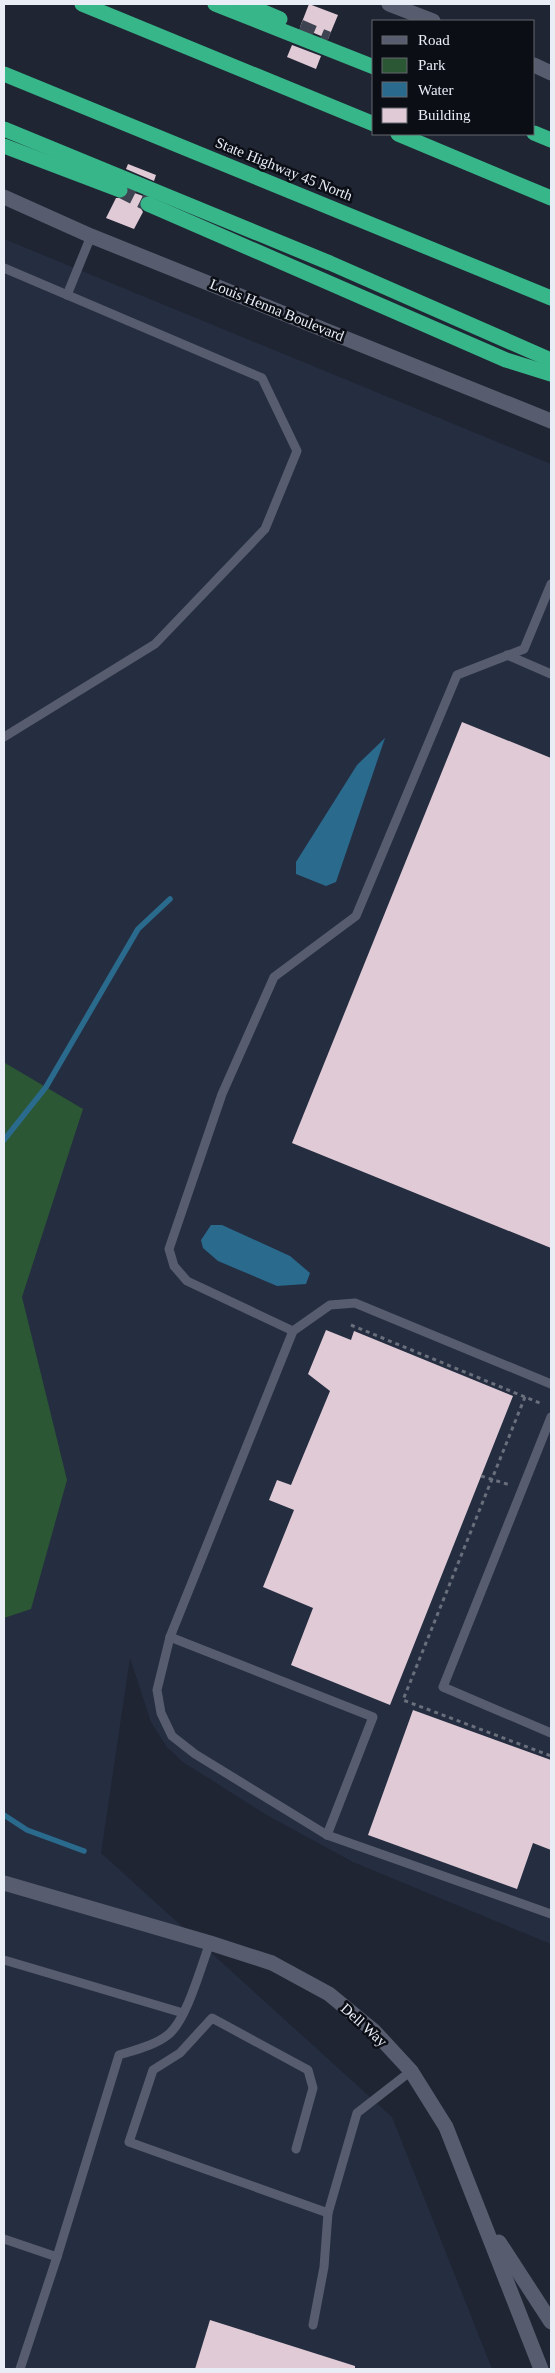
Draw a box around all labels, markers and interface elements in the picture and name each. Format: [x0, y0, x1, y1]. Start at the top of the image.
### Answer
legend [372, 20, 535, 135]
text: Road [418, 32, 450, 48]
text: Park [418, 57, 446, 73]
text: Water [418, 82, 453, 98]
text: Building [418, 107, 471, 123]
street label: State Highway 45 North [213, 134, 355, 204]
street label: Louis Henna Boulevard [208, 276, 347, 344]
street label: Dell Way [338, 2000, 391, 2050]

